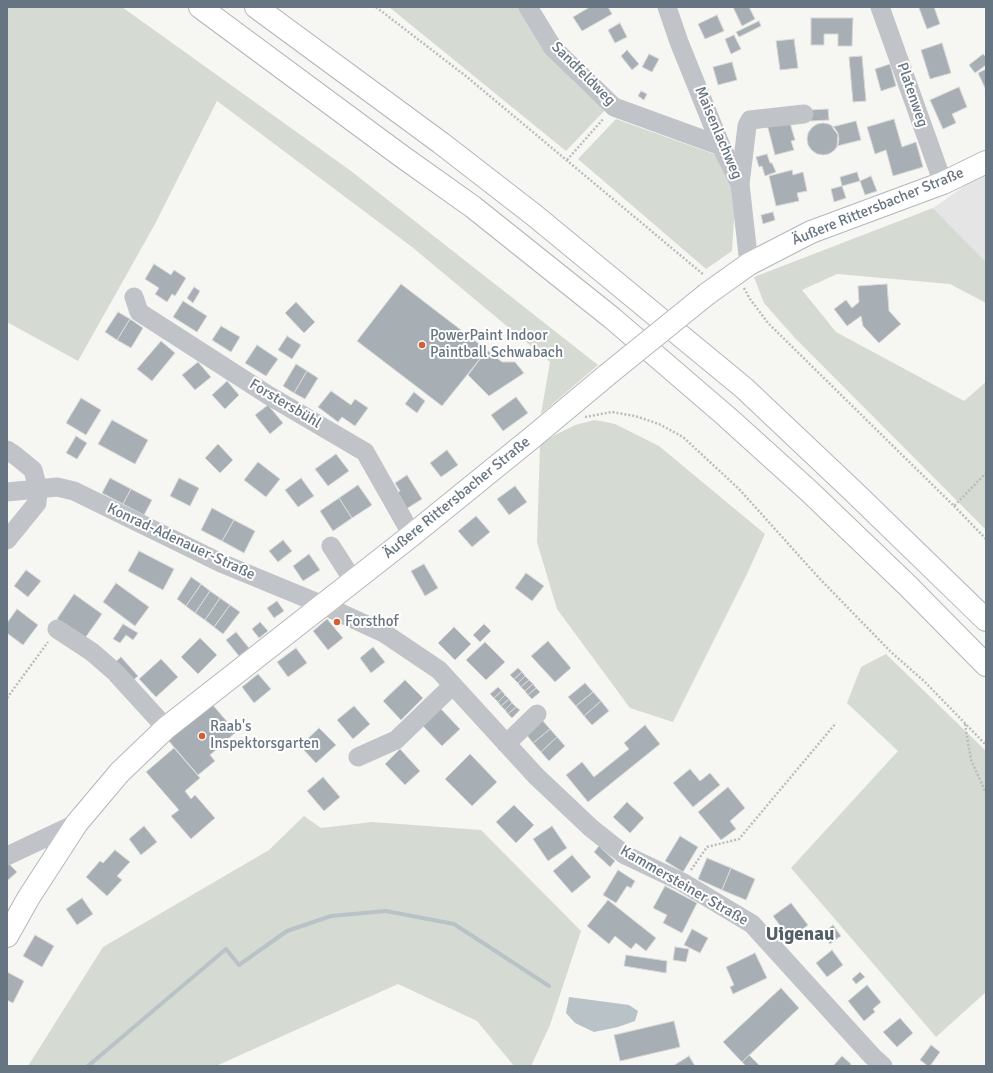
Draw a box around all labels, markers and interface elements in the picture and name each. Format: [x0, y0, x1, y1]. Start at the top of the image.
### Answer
street label: Sandfeldweg [547, 38, 619, 110]
street label: Platenweg [893, 60, 931, 130]
street label: Maisenlachweg [690, 84, 746, 182]
street label: Äußere Rittersbacher Straße [789, 164, 967, 250]
place label: PowerPaint Indoor Paintball Schwabach [430, 327, 563, 362]
marker: PowerPaint Indoor Paintball Schwabach [417, 340, 427, 350]
street label: Forstersbühl [246, 376, 324, 432]
street label: Äußere Rittersbacher Straße [380, 433, 534, 563]
street label: Konrad-Adenauer-Straße [104, 500, 258, 584]
place label: Forsthof [345, 613, 398, 631]
marker: Forsthof [332, 617, 342, 627]
place label: Raab's Inspektorsgarten [210, 718, 319, 753]
marker: Raab's Inspektorsgarten [197, 731, 207, 741]
street label: Kammersteiner Straße [617, 842, 751, 930]
district label: Uigenau [766, 924, 834, 946]

